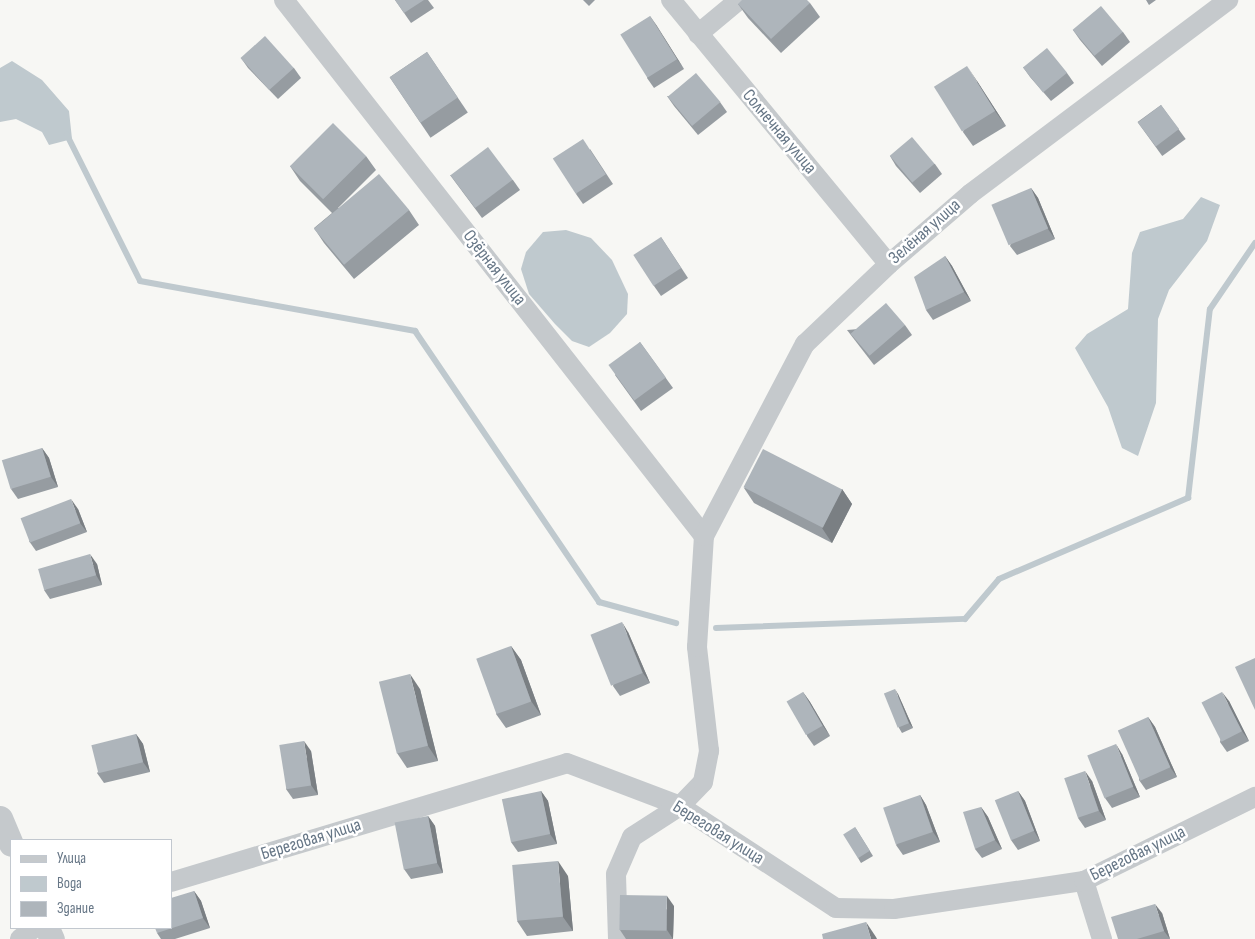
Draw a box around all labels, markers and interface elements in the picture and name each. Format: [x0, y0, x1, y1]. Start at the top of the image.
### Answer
street label: Солнечная улица [737, 85, 821, 179]
street label: Зелёная улица [885, 195, 965, 269]
street label: Озёрная улица [458, 226, 530, 310]
street label: Береговая улица [668, 796, 768, 870]
street label: Береговая улица [258, 815, 364, 865]
street label: Береговая улица [1087, 822, 1189, 886]
legend [10, 839, 172, 929]
text: Улица [57, 849, 86, 868]
text: Вода [57, 874, 82, 893]
text: Здание [57, 899, 94, 918]

